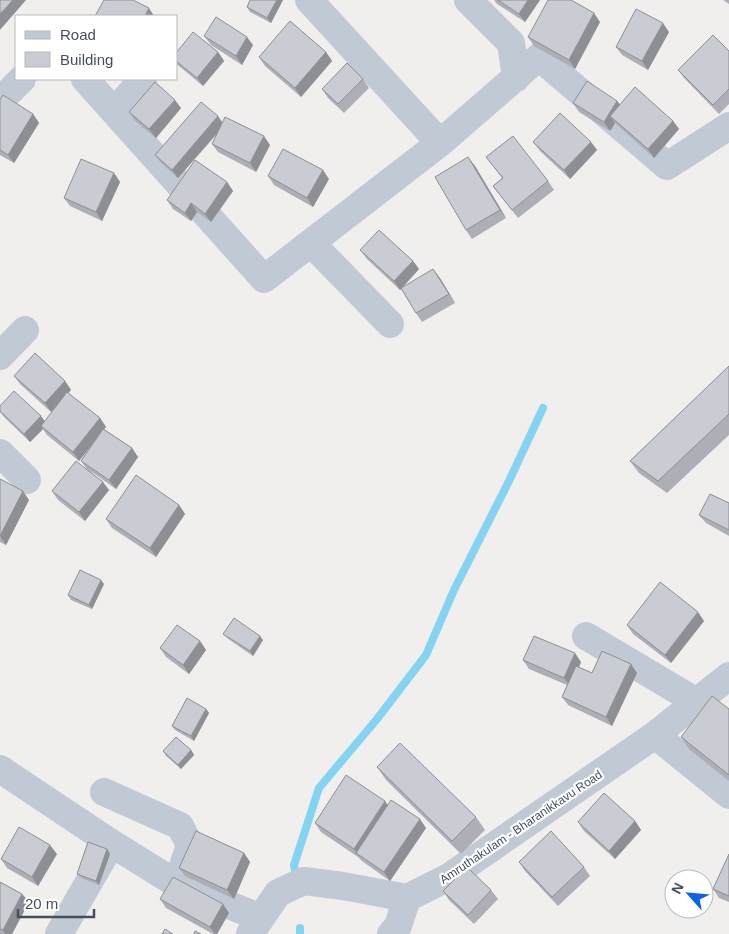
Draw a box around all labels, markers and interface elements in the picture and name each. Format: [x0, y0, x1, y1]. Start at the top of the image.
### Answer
legend [15, 15, 178, 80]
text: Road [60, 26, 96, 43]
text: Building [60, 51, 113, 68]
street label: Amruthakulam - Bharanikkavu Road [437, 767, 605, 887]
north arrow [664, 869, 714, 919]
text: N [668, 880, 687, 896]
scale bar [18, 886, 94, 918]
text: 20 m [25, 895, 58, 912]

